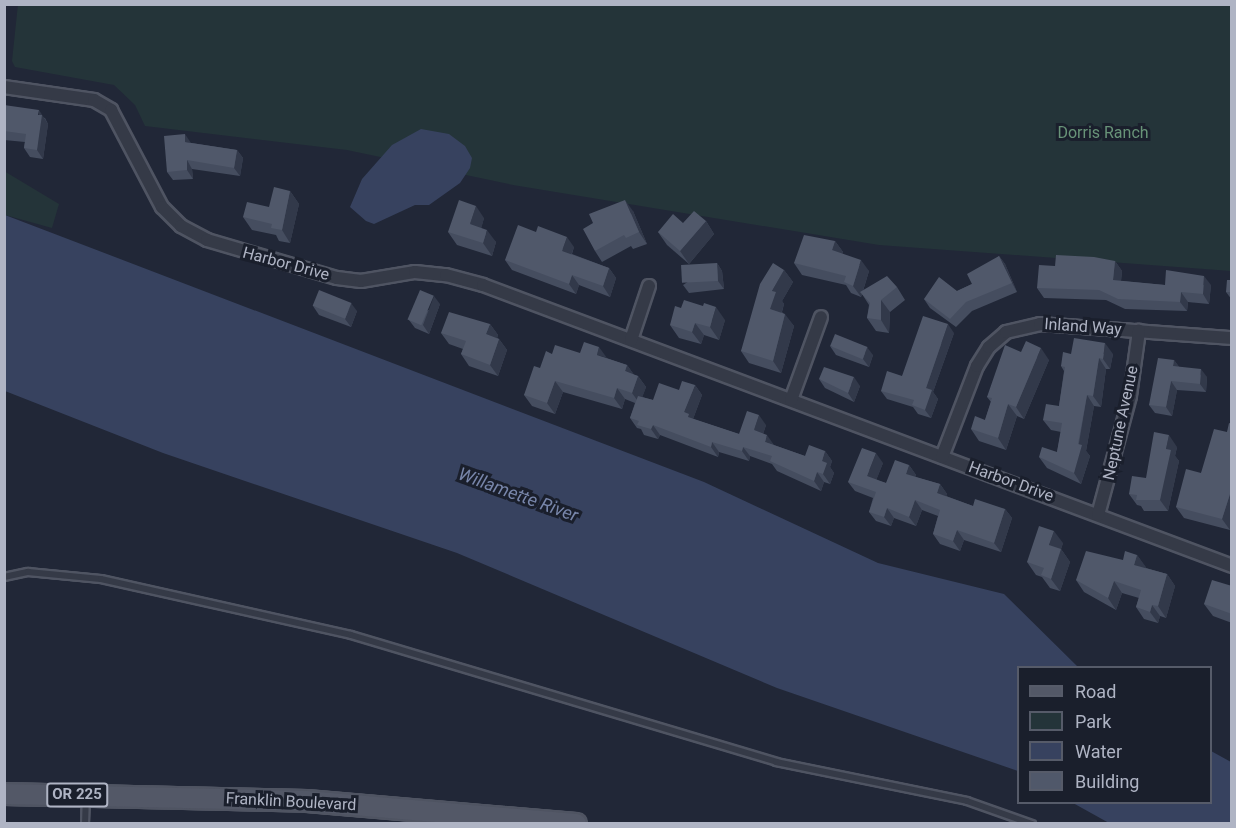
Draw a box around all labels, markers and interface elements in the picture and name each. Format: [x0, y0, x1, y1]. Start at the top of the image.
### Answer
park label: Dorris Ranch [1057, 123, 1149, 143]
street label: Harbor Drive [241, 243, 331, 285]
street label: Inland Way [1044, 315, 1122, 339]
street label: Neptune Avenue [1099, 364, 1143, 482]
street label: Harbor Drive [966, 458, 1056, 506]
water label: Willamette River [455, 463, 581, 527]
legend [1017, 666, 1212, 804]
text: Road [1075, 681, 1116, 702]
text: Park [1075, 711, 1111, 732]
text: Water [1075, 741, 1122, 762]
text: Building [1075, 771, 1139, 792]
road number: OR 225 [46, 783, 109, 807]
street label: Franklin Boulevard [225, 789, 357, 815]

